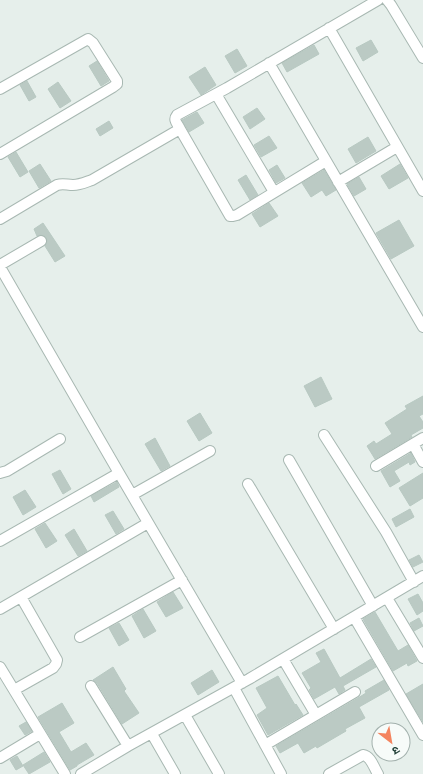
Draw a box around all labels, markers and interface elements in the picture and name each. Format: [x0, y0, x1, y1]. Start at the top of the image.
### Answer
north arrow [371, 722, 411, 762]
text: उ [390, 744, 403, 759]

